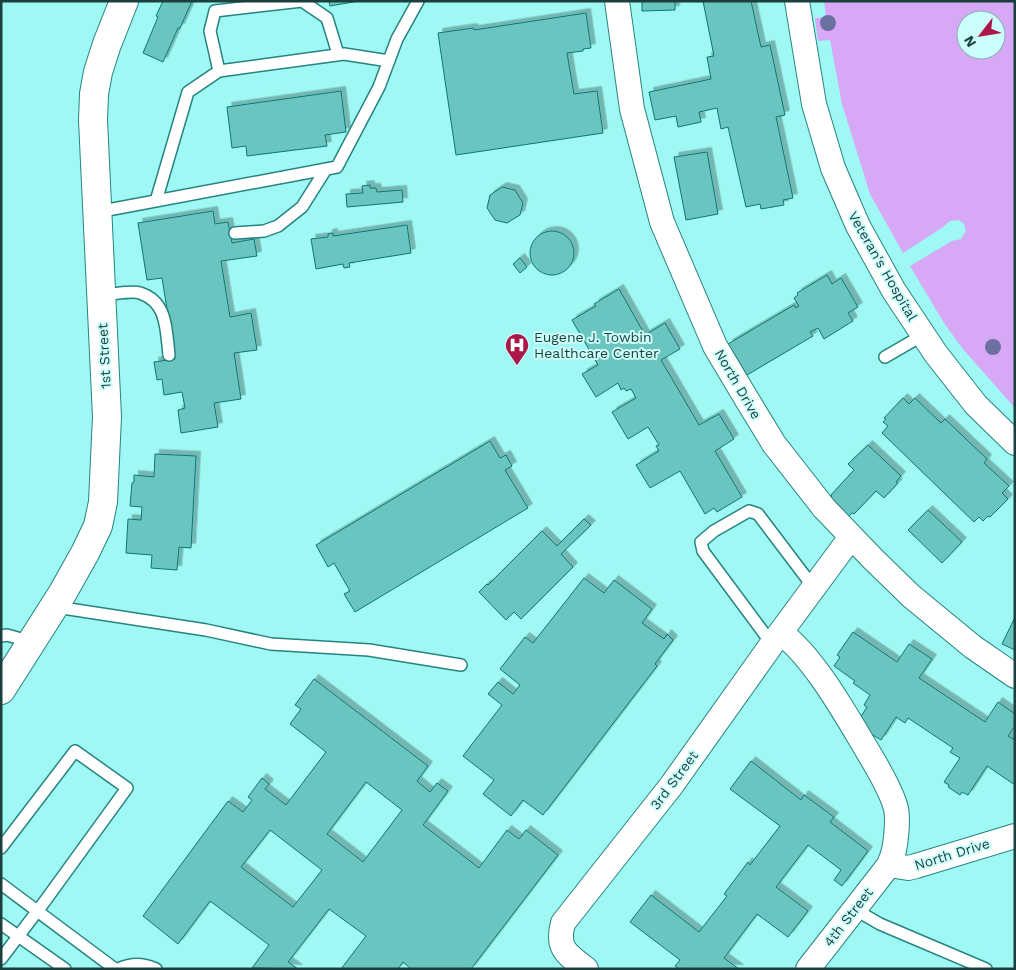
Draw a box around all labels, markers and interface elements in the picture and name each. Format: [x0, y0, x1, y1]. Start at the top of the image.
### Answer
north arrow [956, 10, 1006, 60]
text: N [960, 33, 979, 50]
street label: Veteran's Hospital [845, 208, 921, 324]
street label: 1st Street [94, 323, 114, 389]
place label: Eugene J. Towbin Healthcare Center [534, 329, 659, 361]
hospital icon: Eugene J. Towbin Healthcare Center [504, 332, 530, 366]
street label: North Drive [712, 346, 764, 422]
street label: 3rd Street [647, 747, 701, 813]
street label: North Drive [912, 835, 992, 873]
street label: 4th Street [820, 884, 876, 950]

